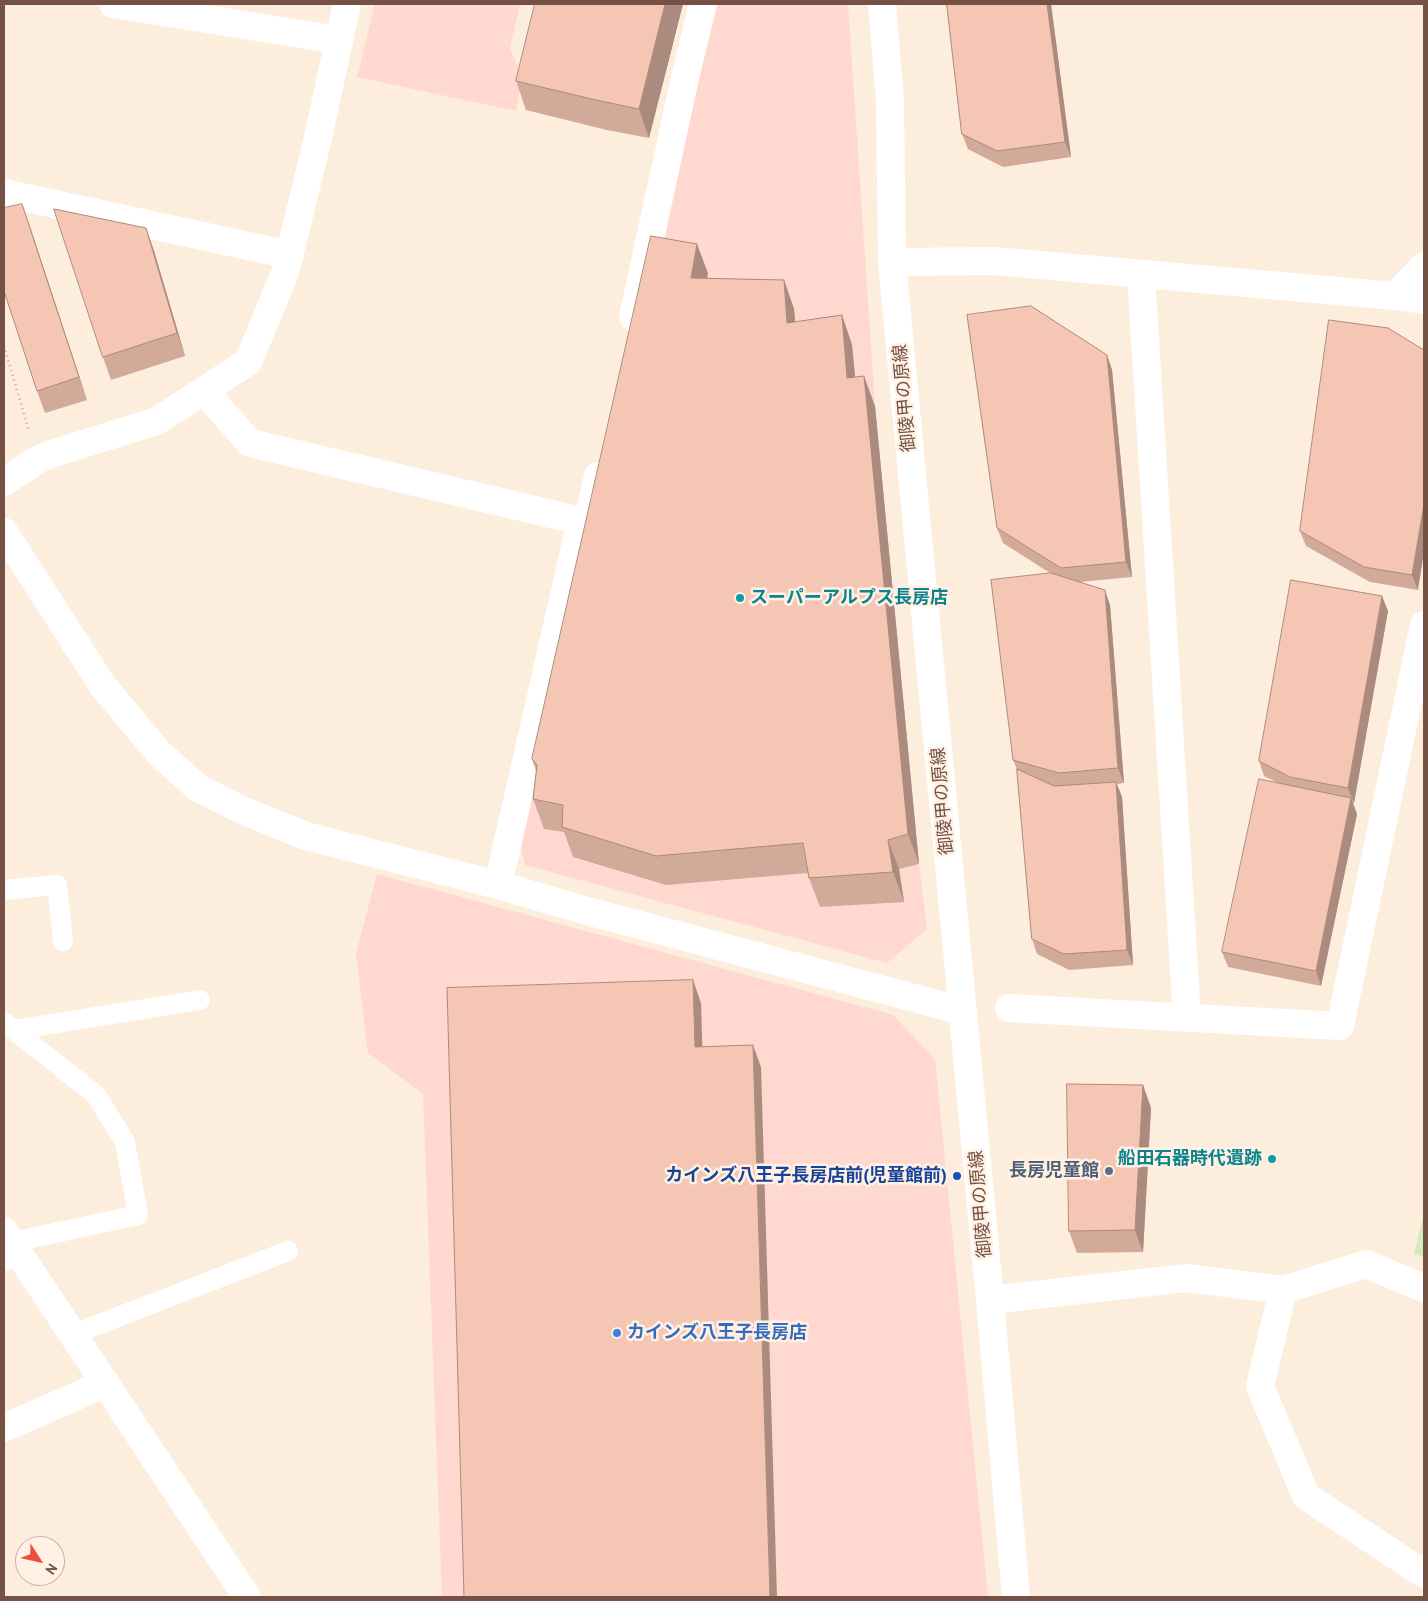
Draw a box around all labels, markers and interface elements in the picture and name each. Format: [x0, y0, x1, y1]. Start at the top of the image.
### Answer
street label: 御陵甲の原線 [890, 343, 920, 453]
place label: スーパーアルプス長房店 [750, 587, 948, 609]
marker: スーパーアルプス長房店 [734, 592, 746, 604]
street label: 御陵甲の原線 [928, 746, 958, 856]
place label: 船田石器時代遺跡 [1118, 1148, 1262, 1170]
street label: 御陵甲の原線 [966, 1149, 996, 1259]
marker: 船田石器時代遺跡 [1266, 1153, 1278, 1165]
place label: 長房児童館 [1009, 1160, 1099, 1182]
place label: カインズ八王子長房店前(児童館前) [665, 1165, 947, 1187]
marker: 長房児童館 [1103, 1165, 1115, 1177]
marker: カインズ八王子長房店前(児童館前) [951, 1170, 963, 1182]
place label: カインズ八王子長房店 [627, 1322, 807, 1344]
marker: カインズ八王子長房店 [611, 1327, 623, 1339]
north arrow [15, 1536, 65, 1586]
text: N [41, 1560, 61, 1578]

